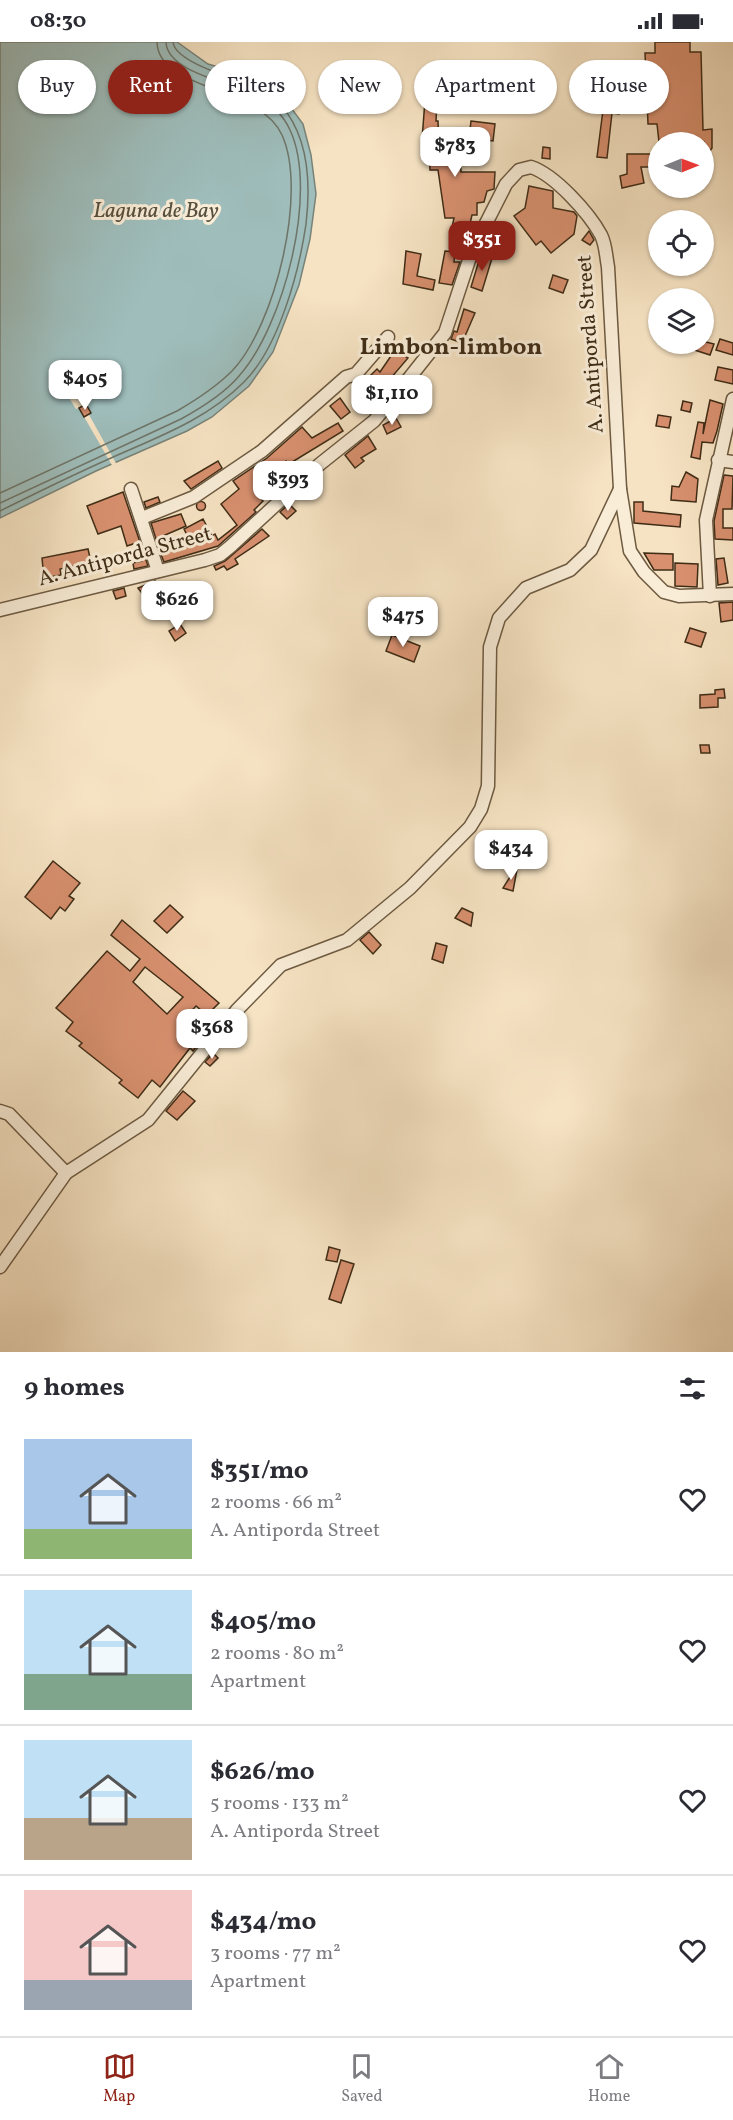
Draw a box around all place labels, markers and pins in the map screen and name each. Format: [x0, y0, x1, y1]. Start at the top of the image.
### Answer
pin: $783 [419, 127, 491, 178]
pin: $351 [446, 221, 518, 272]
pin: $405 [49, 360, 121, 411]
pin: $1,110 [343, 375, 441, 426]
pin: $393 [252, 461, 324, 512]
pin: $626 [141, 581, 213, 632]
pin: $475 [367, 597, 439, 648]
pin: $434 [475, 830, 547, 881]
pin: $368 [176, 1009, 248, 1060]

